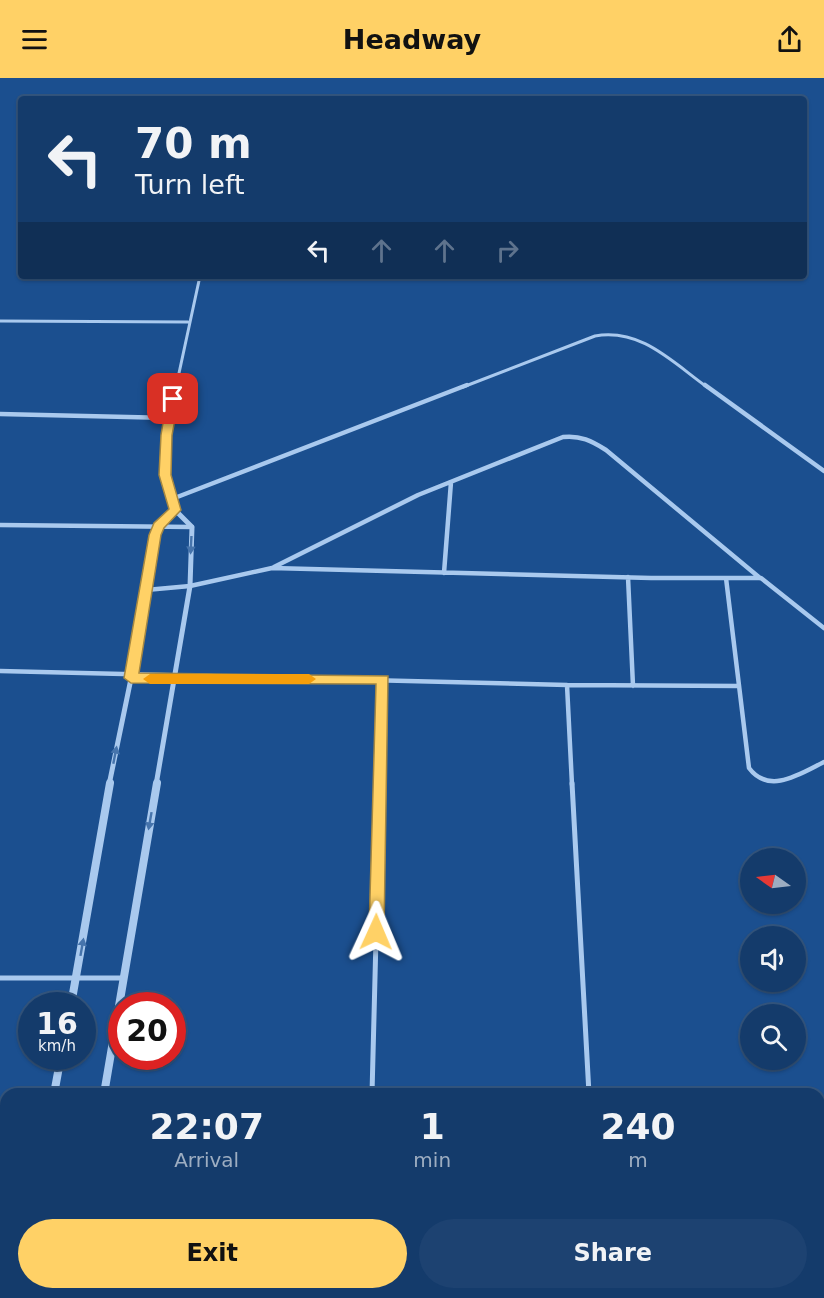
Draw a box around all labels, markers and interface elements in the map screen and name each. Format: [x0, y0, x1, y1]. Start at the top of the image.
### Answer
icon: menu [18, 23, 51, 56]
icon: share [773, 23, 806, 56]
text: Headway [343, 24, 481, 55]
text: 70 m [135, 119, 252, 168]
icon: left [36, 120, 114, 198]
text: Turn left [135, 169, 245, 200]
icon: left [302, 234, 335, 267]
icon: ahead [365, 234, 398, 267]
icon: ahead [428, 234, 461, 267]
icon: right [491, 234, 524, 267]
pin [147, 373, 198, 424]
icon: arrive [156, 382, 189, 415]
one-way arrow [187, 536, 196, 555]
one-way arrow [111, 746, 120, 765]
one-way arrow [146, 812, 155, 831]
north arrow [740, 848, 806, 914]
map controls [740, 848, 806, 1070]
position arrow [344, 900, 408, 964]
button: sound [740, 926, 806, 992]
one-way arrow [78, 938, 87, 957]
speed limit sign: 20 [108, 992, 186, 1070]
button: search [740, 1004, 806, 1070]
text: 16 [36, 1006, 78, 1041]
text: km/h [38, 1037, 76, 1055]
text: 22:07 [149, 1106, 264, 1147]
text: 1 [420, 1106, 445, 1147]
text: 240 [600, 1106, 676, 1147]
text: Arrival [174, 1148, 239, 1172]
text: min [413, 1148, 451, 1172]
text: m [628, 1148, 648, 1172]
button: Exit [18, 1219, 407, 1288]
button: Share [419, 1219, 807, 1288]

